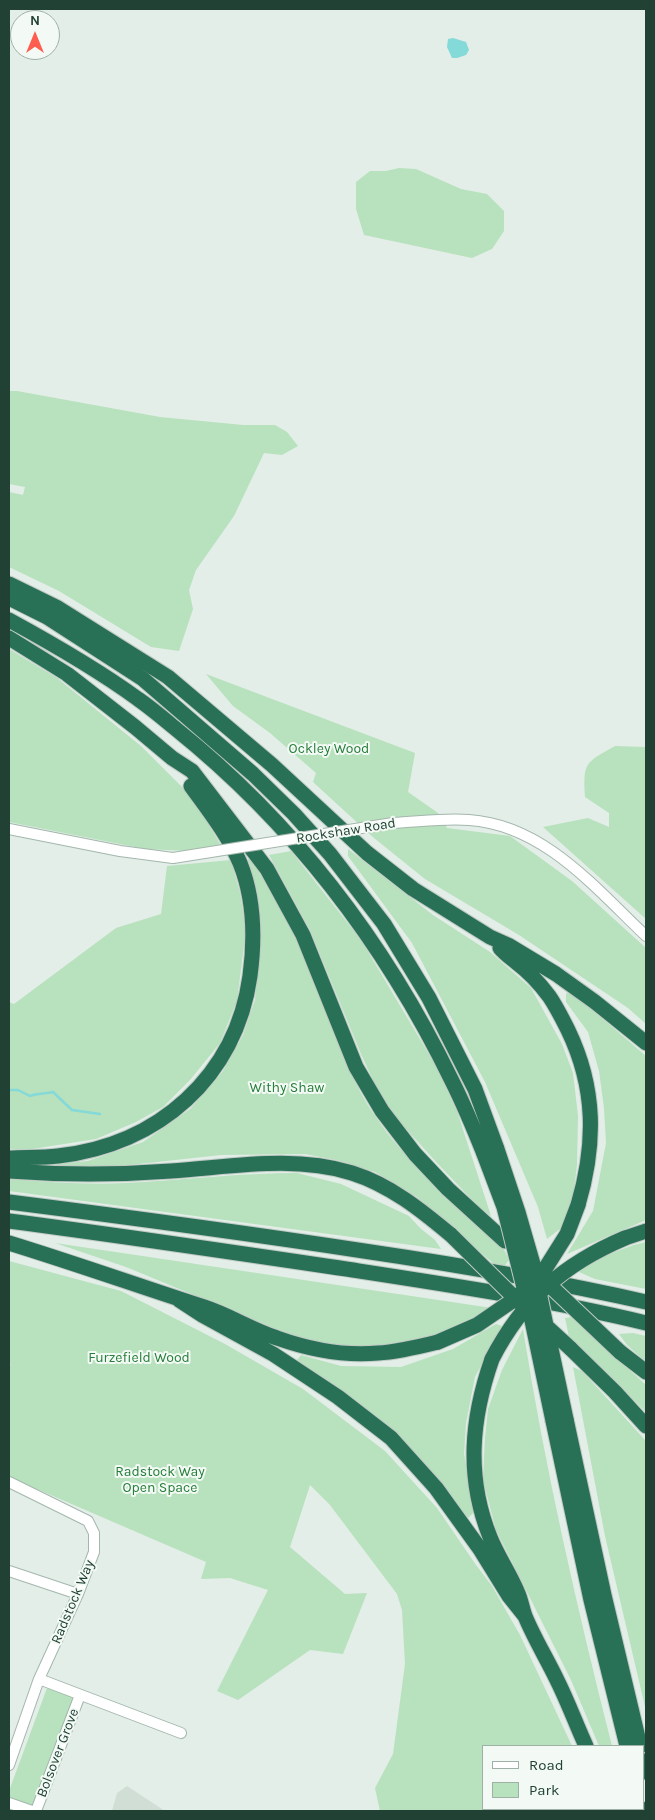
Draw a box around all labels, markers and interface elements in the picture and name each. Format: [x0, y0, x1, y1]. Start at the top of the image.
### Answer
north arrow [10, 10, 60, 60]
text: N [30, 12, 40, 29]
park label: Ockley Wood [289, 741, 369, 757]
street label: Rockshaw Road [295, 815, 397, 847]
park label: Withy Shaw [249, 1080, 325, 1096]
park label: Furzefield Wood [88, 1350, 190, 1366]
park label: Radstock Way Open Space [115, 1464, 205, 1496]
street label: Radstock Way [48, 1557, 98, 1647]
street label: Bolsover Grove [33, 1706, 83, 1800]
legend [482, 1745, 645, 1810]
text: Road [529, 1756, 564, 1774]
text: Park [529, 1781, 559, 1799]

